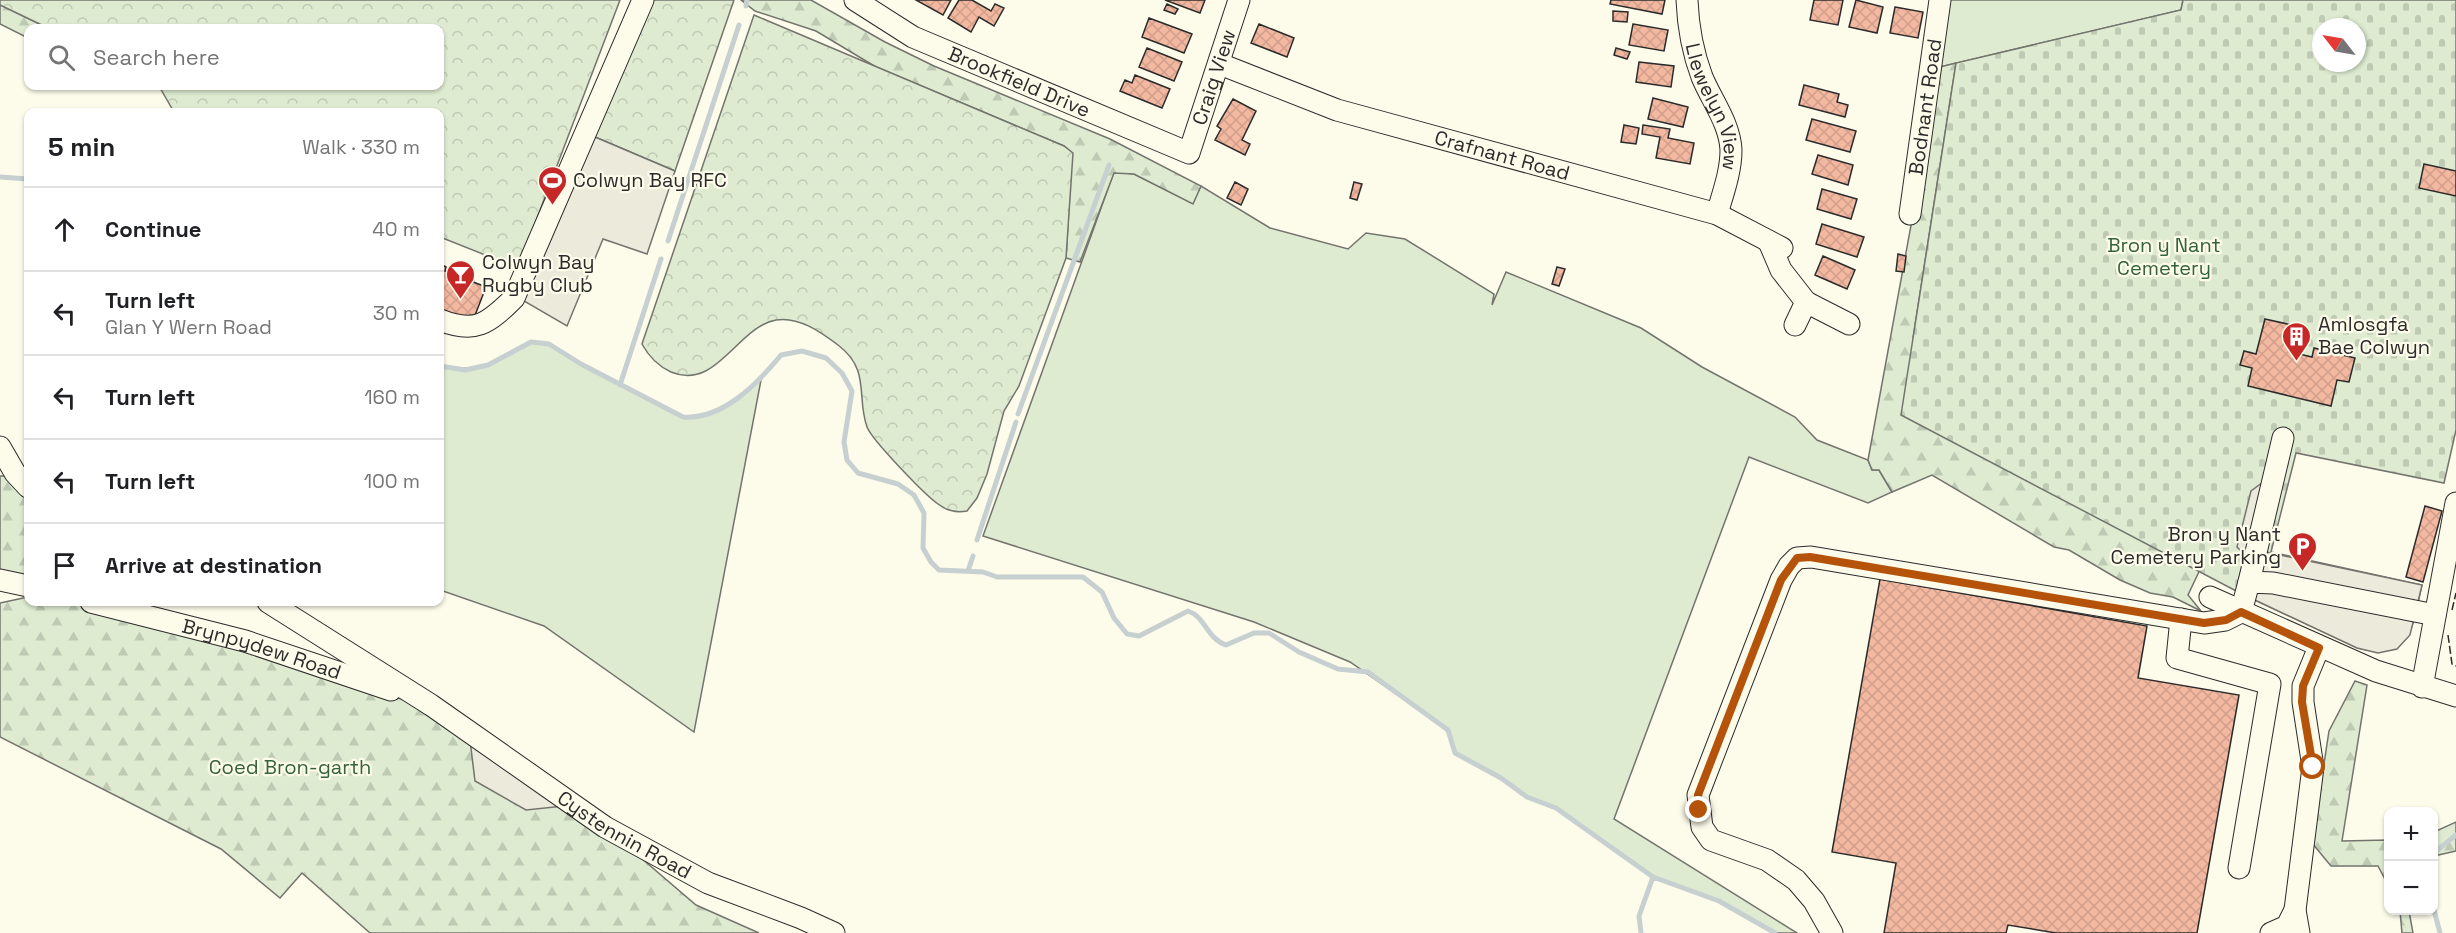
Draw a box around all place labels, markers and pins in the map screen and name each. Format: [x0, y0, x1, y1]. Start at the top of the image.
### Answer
sports icon: Colwyn Bay RFC [536, 164, 568, 206]
place label: Colwyn Bay RFC [573, 167, 727, 193]
place label: Colwyn Bay Rugby Club [482, 249, 594, 298]
bar icon: Colwyn Bay Rugby Club [445, 258, 477, 300]
place label: Amlosgfa Bae Colwyn [2318, 311, 2430, 360]
building icon: Amlosgfa Bae Colwyn [2281, 320, 2313, 362]
place label: Bron y Nant Cemetery Parking [2110, 521, 2281, 570]
parking icon: Bron y Nant Cemetery Parking [2286, 530, 2318, 572]

